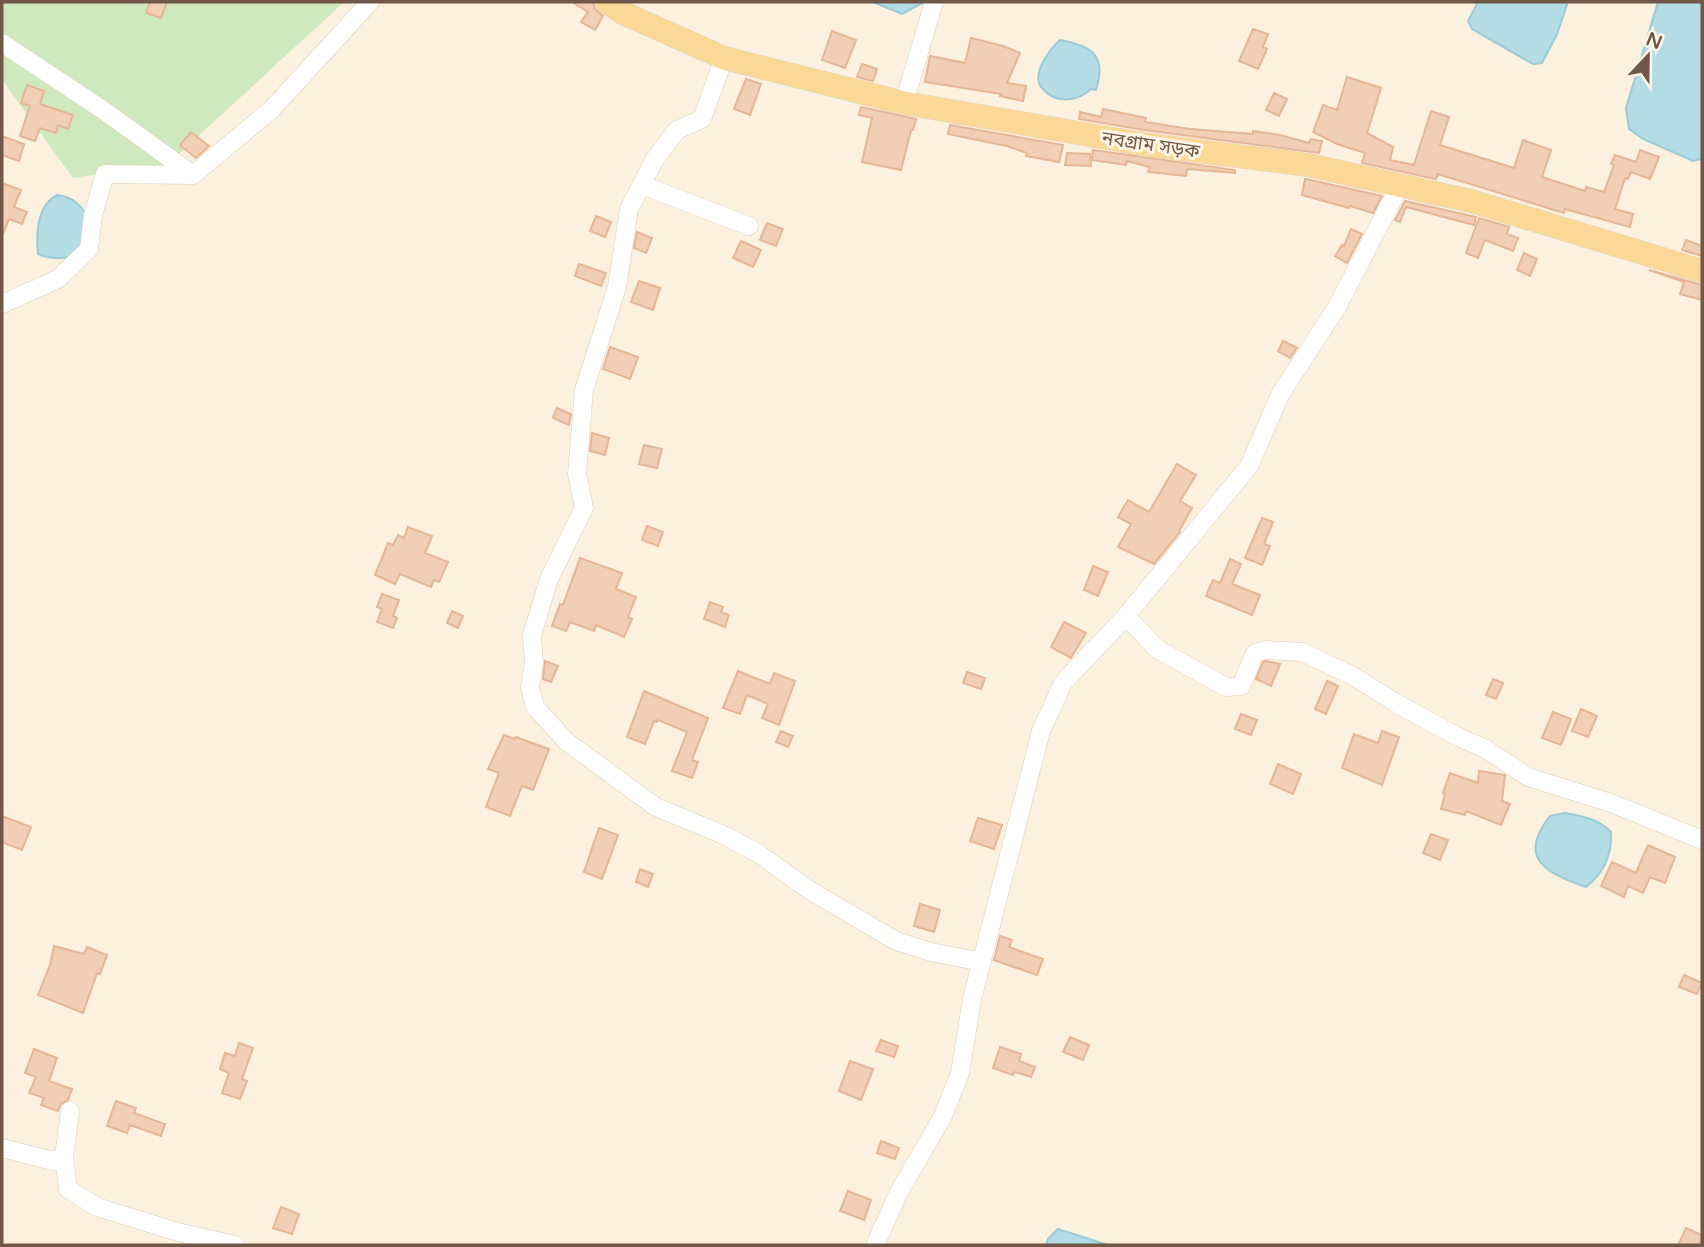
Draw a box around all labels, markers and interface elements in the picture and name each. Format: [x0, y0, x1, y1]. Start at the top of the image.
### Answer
north arrow [1613, 21, 1683, 91]
text: N [1643, 28, 1665, 54]
street label: নবগ্রাম সড়ক [1100, 127, 1202, 163]

